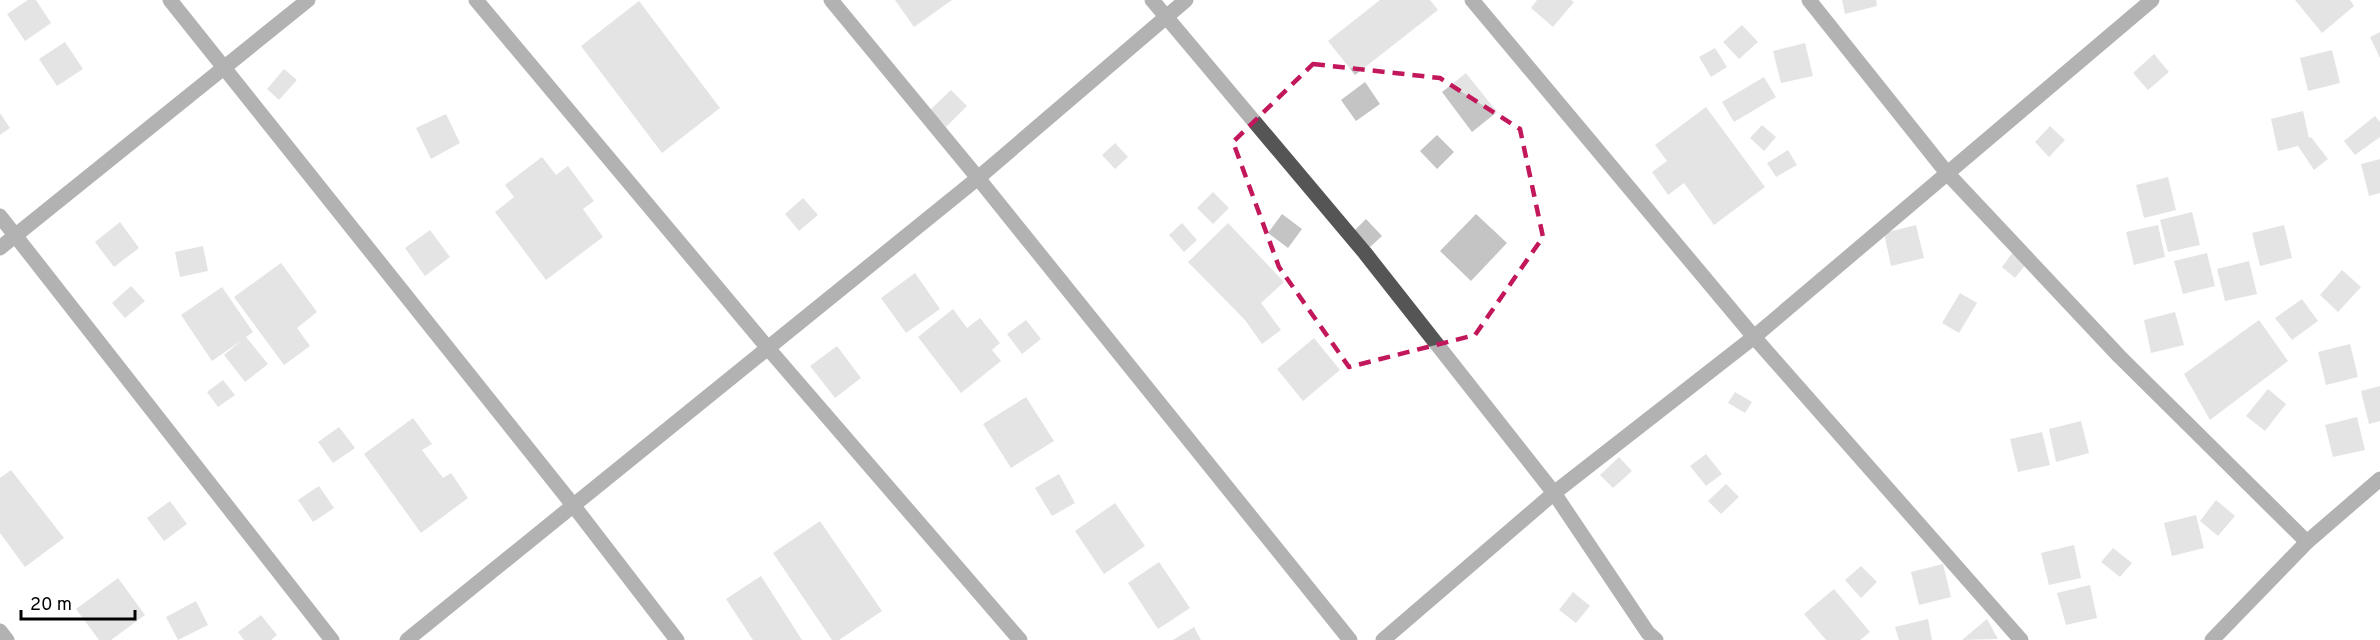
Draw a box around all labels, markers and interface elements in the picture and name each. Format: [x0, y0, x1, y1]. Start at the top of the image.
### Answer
scale bar [21, 583, 135, 621]
text: 20 m [30, 594, 72, 617]

